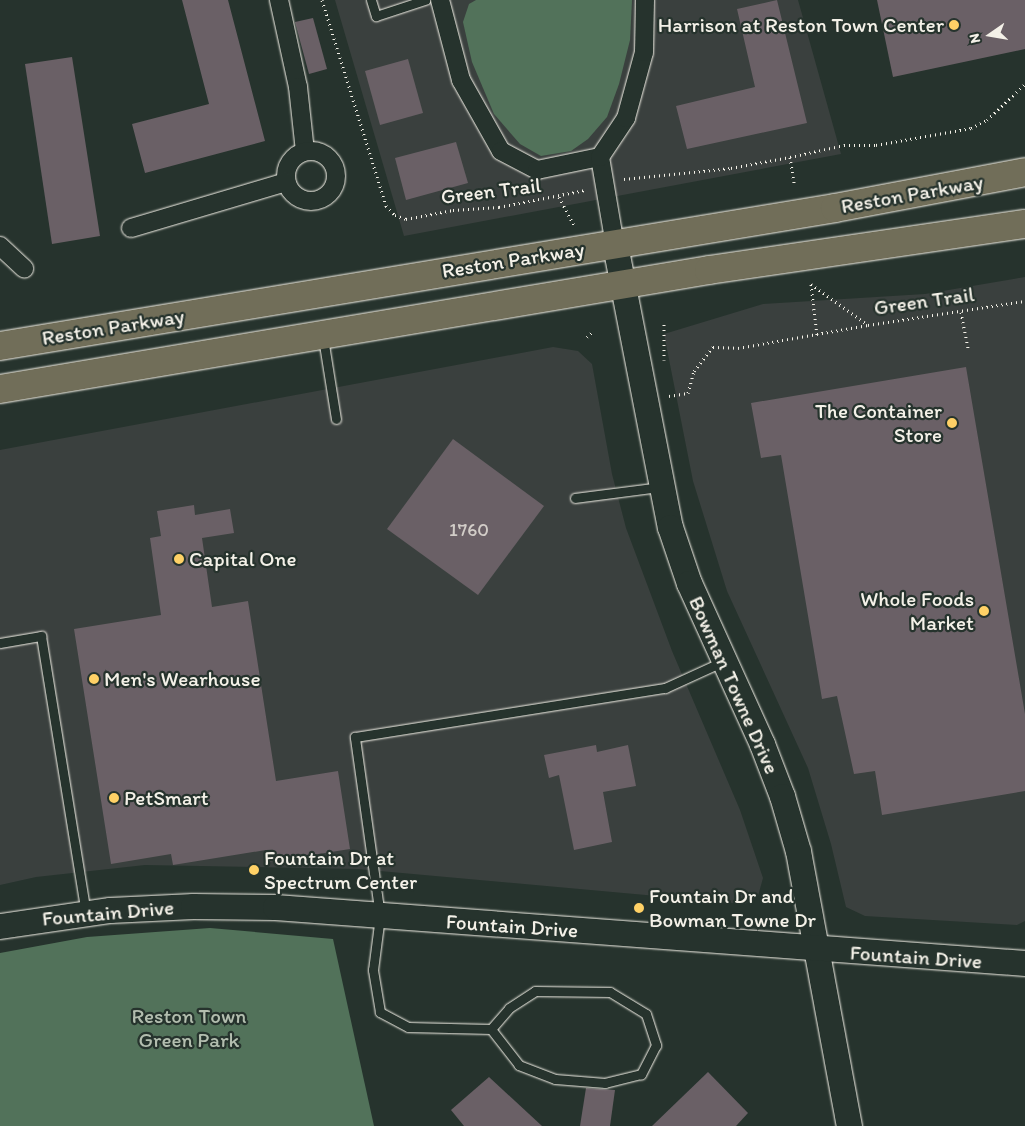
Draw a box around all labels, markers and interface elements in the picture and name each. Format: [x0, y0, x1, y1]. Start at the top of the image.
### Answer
north arrow [965, 10, 1015, 60]
place label: Harrison at Reston Town Center [657, 12, 944, 38]
marker: Harrison at Reston Town Center [948, 19, 960, 31]
text: N [966, 32, 984, 45]
street label: Reston Parkway [839, 169, 985, 219]
street label: Green Trail [440, 172, 542, 210]
street label: Reston Parkway [440, 236, 586, 284]
street label: Green Trail [873, 282, 975, 320]
street label: Reston Parkway [40, 303, 186, 351]
place label: The Container Store [814, 398, 942, 448]
marker: The Container Store [946, 417, 958, 429]
house number: 1760 [449, 519, 489, 541]
place label: Capital One [189, 546, 296, 572]
marker: Capital One [173, 553, 185, 565]
place label: Whole Foods Market [861, 586, 974, 636]
street label: Bowman Towne Drive [684, 593, 784, 777]
marker: Whole Foods Market [978, 605, 990, 617]
place label: Men's Wearhouse [104, 666, 259, 692]
marker: Men's Wearhouse [88, 673, 100, 685]
place label: PetSmart [124, 785, 209, 811]
marker: PetSmart [108, 792, 120, 804]
place label: Fountain Dr at Spectrum Center [264, 845, 417, 895]
marker: Fountain Dr at Spectrum Center [248, 864, 260, 876]
place label: Fountain Dr and Bowman Towne Dr [649, 883, 814, 933]
street label: Fountain Drive [41, 895, 175, 931]
marker: Fountain Dr and Bowman Towne Dr [633, 902, 645, 914]
street label: Fountain Drive [445, 909, 579, 943]
street label: Fountain Drive [849, 940, 983, 974]
park label: Reston Town Green Park [132, 1003, 246, 1053]

